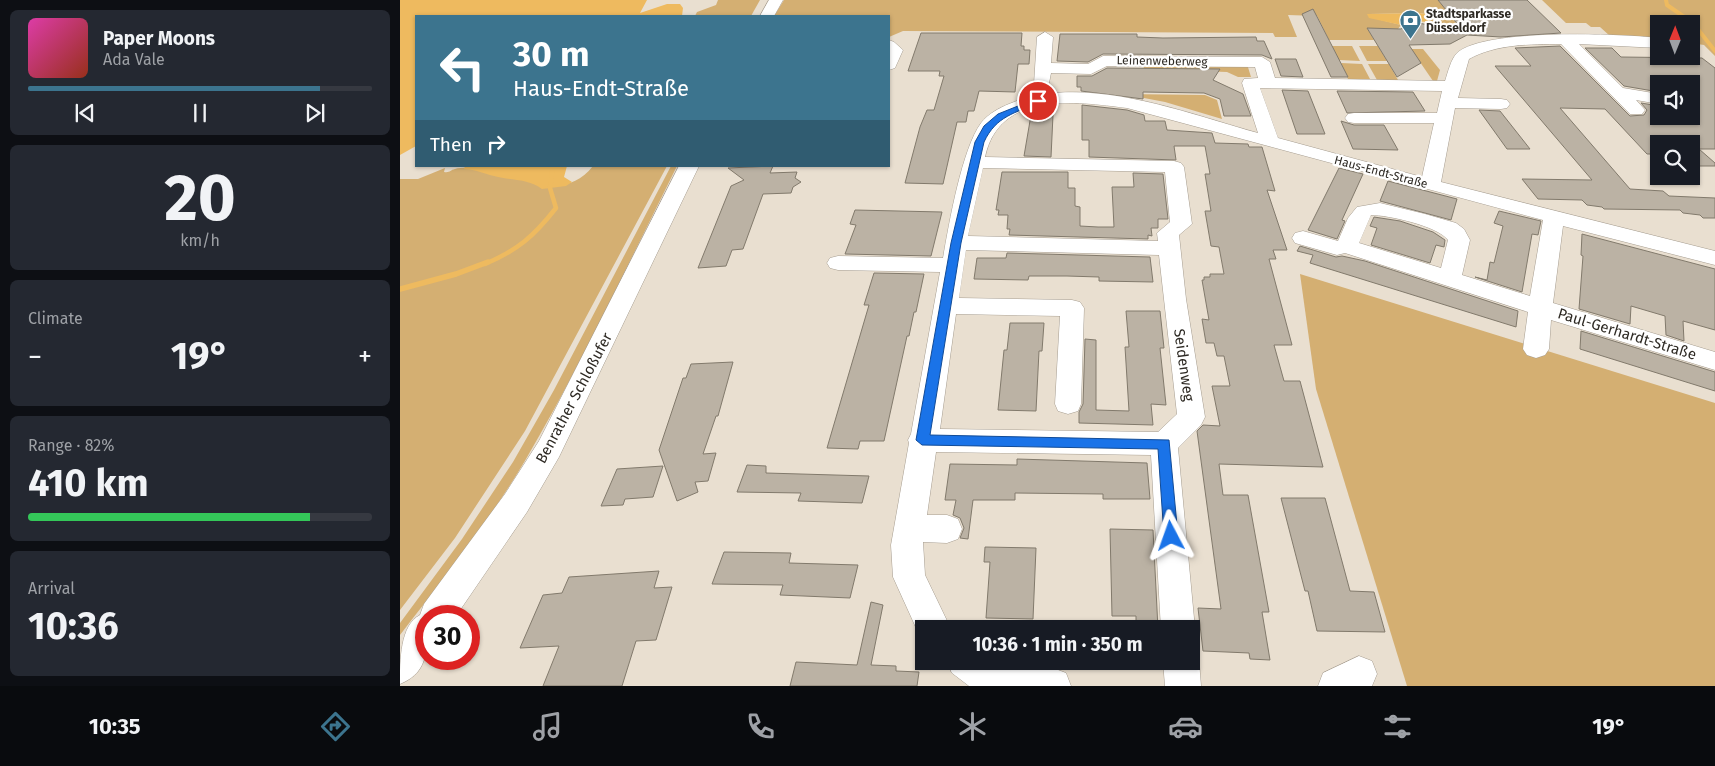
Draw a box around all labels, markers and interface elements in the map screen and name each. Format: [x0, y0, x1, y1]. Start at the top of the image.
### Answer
place label: Stadtsparkasse Düsseldorf [1426, 7, 1511, 35]
bank icon: Stadtsparkasse Düsseldorf [1398, 9, 1422, 40]
north arrow [1650, 15, 1700, 65]
map controls [1650, 15, 1700, 185]
text: Paper Moons [103, 27, 215, 50]
text: 30 m [513, 33, 590, 75]
icon: left [430, 35, 495, 100]
text: Ada Vale [103, 50, 165, 69]
street label: Leinenweberweg [1116, 53, 1208, 69]
text: Haus-Endt-Straße [513, 75, 689, 102]
button: sound [1650, 75, 1700, 125]
pin [1017, 80, 1059, 122]
icon: arrive [1024, 87, 1052, 115]
icon: previous [71, 99, 99, 127]
icon: pause [186, 99, 214, 127]
icon: next [301, 99, 329, 127]
icon: right [482, 130, 510, 158]
text: Then [430, 133, 472, 156]
button: search [1650, 135, 1700, 185]
street label: Haus-Endt-Straße [1333, 153, 1429, 191]
text: 20 [164, 159, 236, 237]
text: km/h [180, 231, 220, 250]
street label: Paul-Gerhardt-Straße [1555, 304, 1699, 364]
text: Climate [28, 309, 83, 328]
street label: Seidenweg [1170, 327, 1198, 403]
street label: Benrather Schloßufer [532, 329, 616, 466]
text: 19° [171, 333, 229, 379]
text: − [28, 340, 42, 373]
text: + [358, 340, 372, 373]
text: Range · 82% [28, 436, 115, 455]
text: 410 km [28, 460, 149, 506]
position arrow [1144, 509, 1196, 561]
text: Arrival [28, 579, 75, 598]
text: 10:36 [28, 603, 119, 649]
speed limit sign: 30 [415, 605, 480, 670]
text: 10:36 · 1 min · 350 m [973, 633, 1142, 656]
icon: directions [318, 709, 353, 744]
icon: music [530, 709, 565, 744]
icon: phone [743, 709, 778, 744]
icon: climate [955, 709, 990, 744]
icon: car [1168, 709, 1203, 744]
icon: filters [1380, 709, 1415, 744]
text: 10:35 [89, 713, 141, 740]
text: 19° [1592, 713, 1626, 740]

